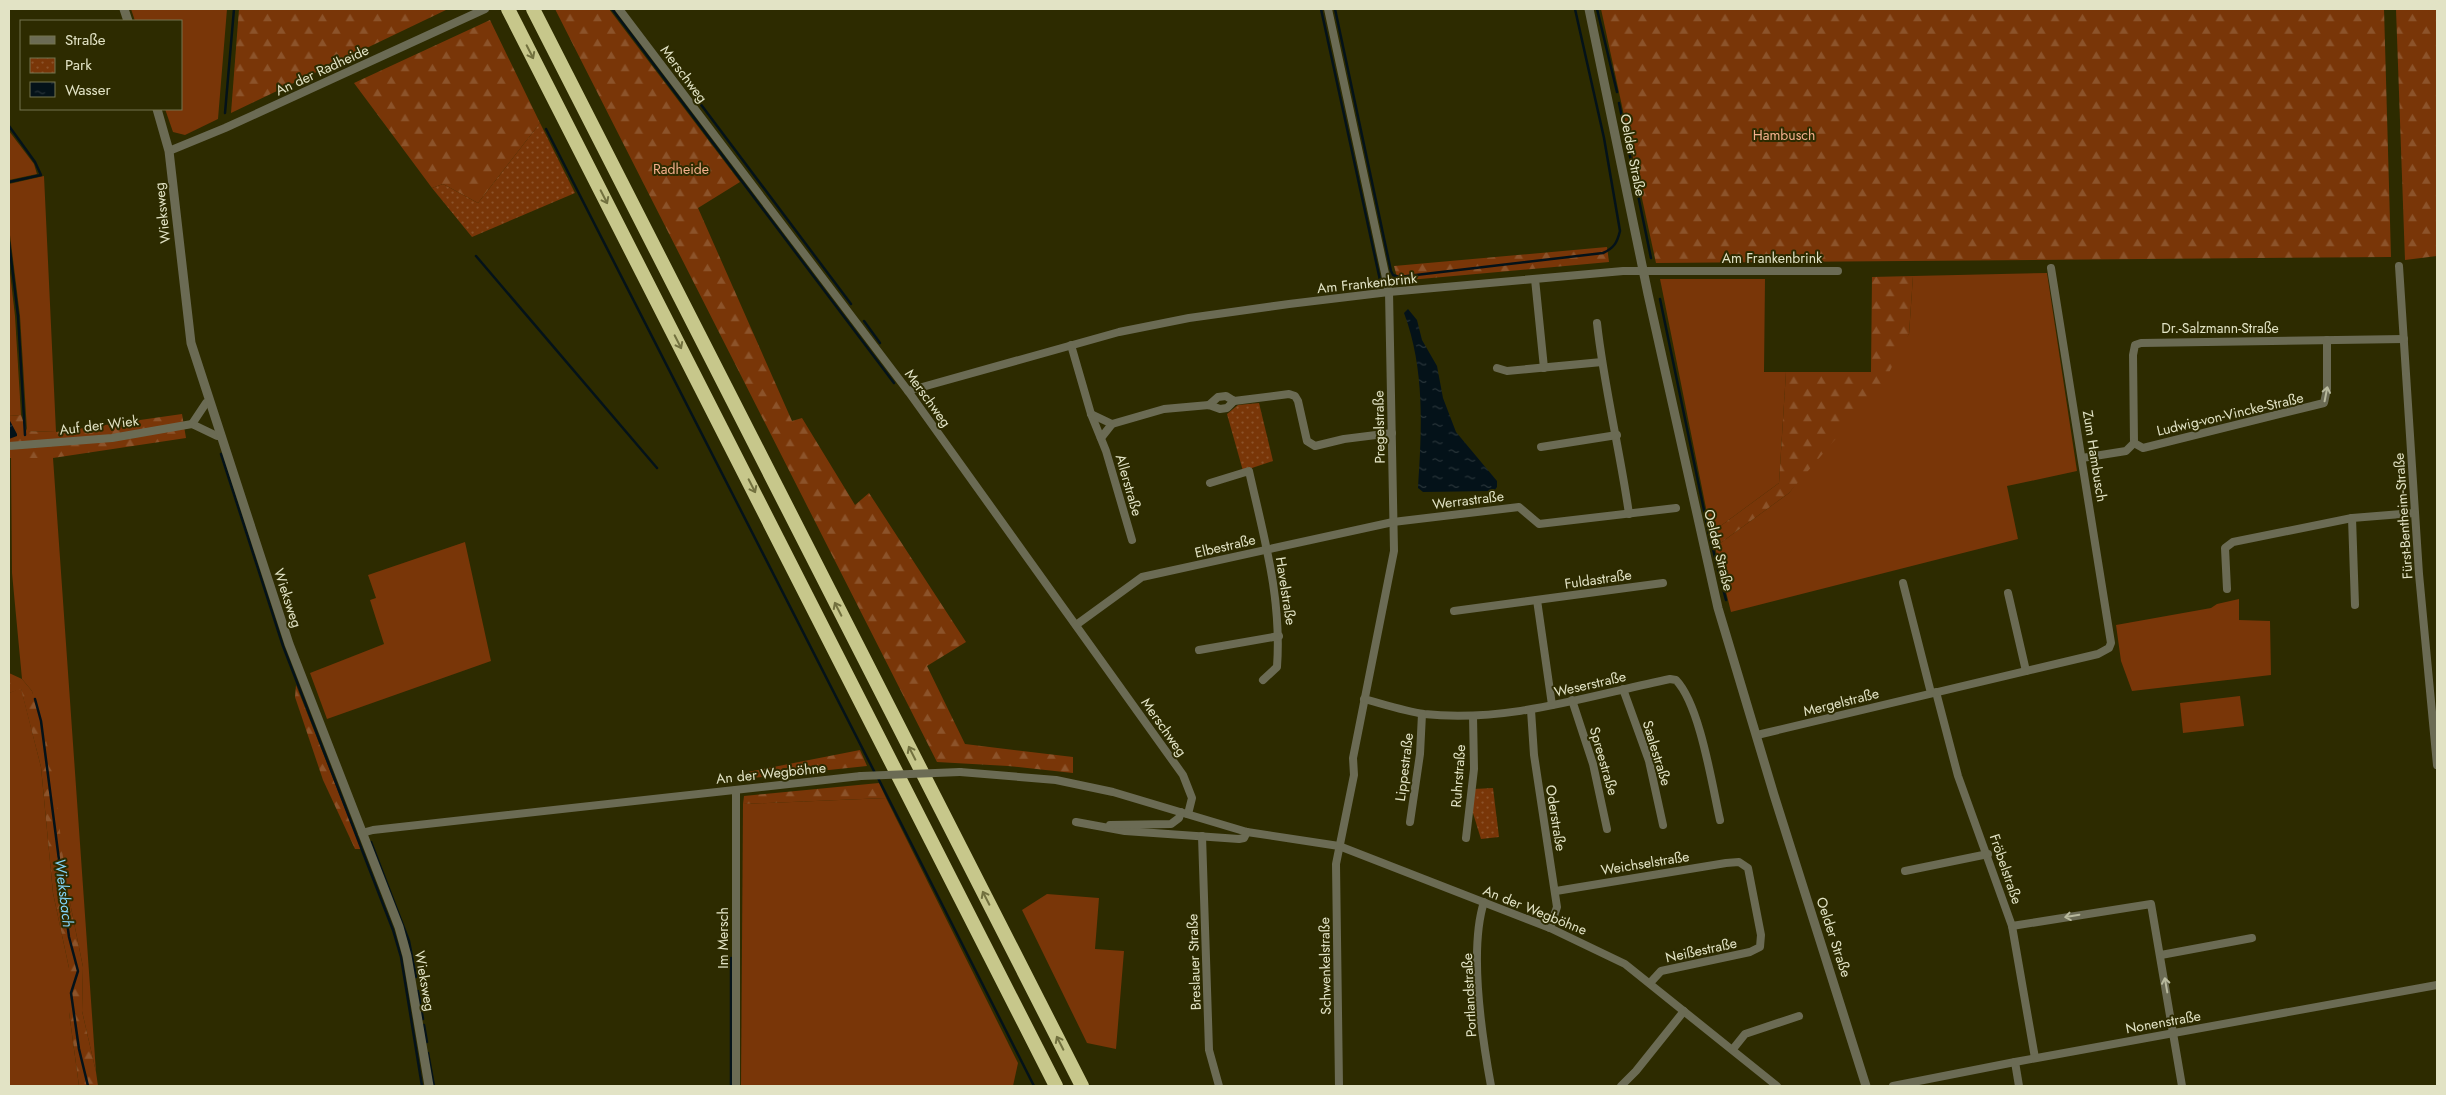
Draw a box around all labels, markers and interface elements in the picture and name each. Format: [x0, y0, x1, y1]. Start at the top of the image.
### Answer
legend [20, 20, 182, 110]
text: Straße [65, 29, 106, 51]
street label: An der Radheide [272, 40, 372, 100]
street label: Merschweg [656, 41, 712, 107]
one-way arrow [526, 44, 535, 59]
text: Park [65, 54, 92, 76]
text: Wasser [65, 79, 111, 101]
street label: Oelder Straße [1615, 112, 1651, 198]
park label: Hambusch [1753, 125, 1815, 145]
park label: Radheide [653, 159, 709, 179]
street label: Wieksweg [149, 182, 175, 244]
one-way arrow [600, 189, 609, 204]
street label: Am Frankenbrink [1722, 248, 1823, 268]
street label: Am Frankenbrink [1316, 268, 1419, 298]
street label: Dr.-Salzmann-Straße [2161, 318, 2279, 338]
one-way arrow [673, 334, 683, 349]
street label: Merschweg [900, 365, 956, 431]
street label: Ludwig-von-Vincke-Straße [2155, 387, 2305, 441]
one-way arrow [2321, 387, 2331, 403]
street label: Pregelstraße [1368, 390, 1390, 464]
street label: Zum Hambusch [2078, 409, 2112, 503]
street label: Auf der Wiek [58, 410, 141, 440]
street label: Allerstraße [1111, 452, 1147, 518]
street label: Fürst-Bentheim-Straße [2389, 452, 2417, 580]
one-way arrow [747, 479, 757, 494]
street label: Werrastraße [1431, 486, 1505, 514]
street label: Oelder Straße [1699, 507, 1739, 593]
street label: Elbestraße [1193, 529, 1257, 563]
street label: Havelstraße [1271, 555, 1301, 627]
street label: Fuldastraße [1563, 564, 1633, 594]
street label: Wieksweg [269, 566, 307, 630]
one-way arrow [833, 602, 842, 617]
street label: Weserstraße [1552, 666, 1628, 702]
street label: Mergelstraße [1801, 683, 1881, 721]
street label: Merschweg [1136, 694, 1192, 760]
street label: Saalestraße [1638, 718, 1676, 788]
street label: Spreestraße [1585, 724, 1623, 798]
street label: Lippestraße [1390, 732, 1418, 802]
street label: Ruhrstraße [1446, 744, 1470, 808]
one-way arrow [907, 746, 917, 761]
street label: An der Wegböhne [715, 757, 827, 789]
street label: Oderstraße [1541, 783, 1571, 853]
street label: Fröbelstraße [1985, 831, 2027, 907]
street label: Weichselstraße [1599, 846, 1691, 880]
water label: Wieksbach [49, 857, 79, 929]
street label: An der Wegböhne [1480, 880, 1590, 940]
one-way arrow [981, 891, 990, 906]
street label: Oelder Straße [1812, 894, 1856, 980]
street label: Im Mersch [713, 907, 733, 969]
one-way arrow [2064, 911, 2080, 921]
street label: Breslauer Straße [1182, 913, 1206, 1011]
street label: Schwenkelstraße [1314, 917, 1336, 1015]
street label: Neißestraße [1663, 933, 1739, 967]
street label: Wieksweg [410, 949, 440, 1013]
street label: Portlandstraße [1457, 953, 1481, 1037]
one-way arrow [2160, 977, 2170, 993]
street label: Nonenstraße [2124, 1006, 2202, 1038]
one-way arrow [1055, 1036, 1064, 1051]

